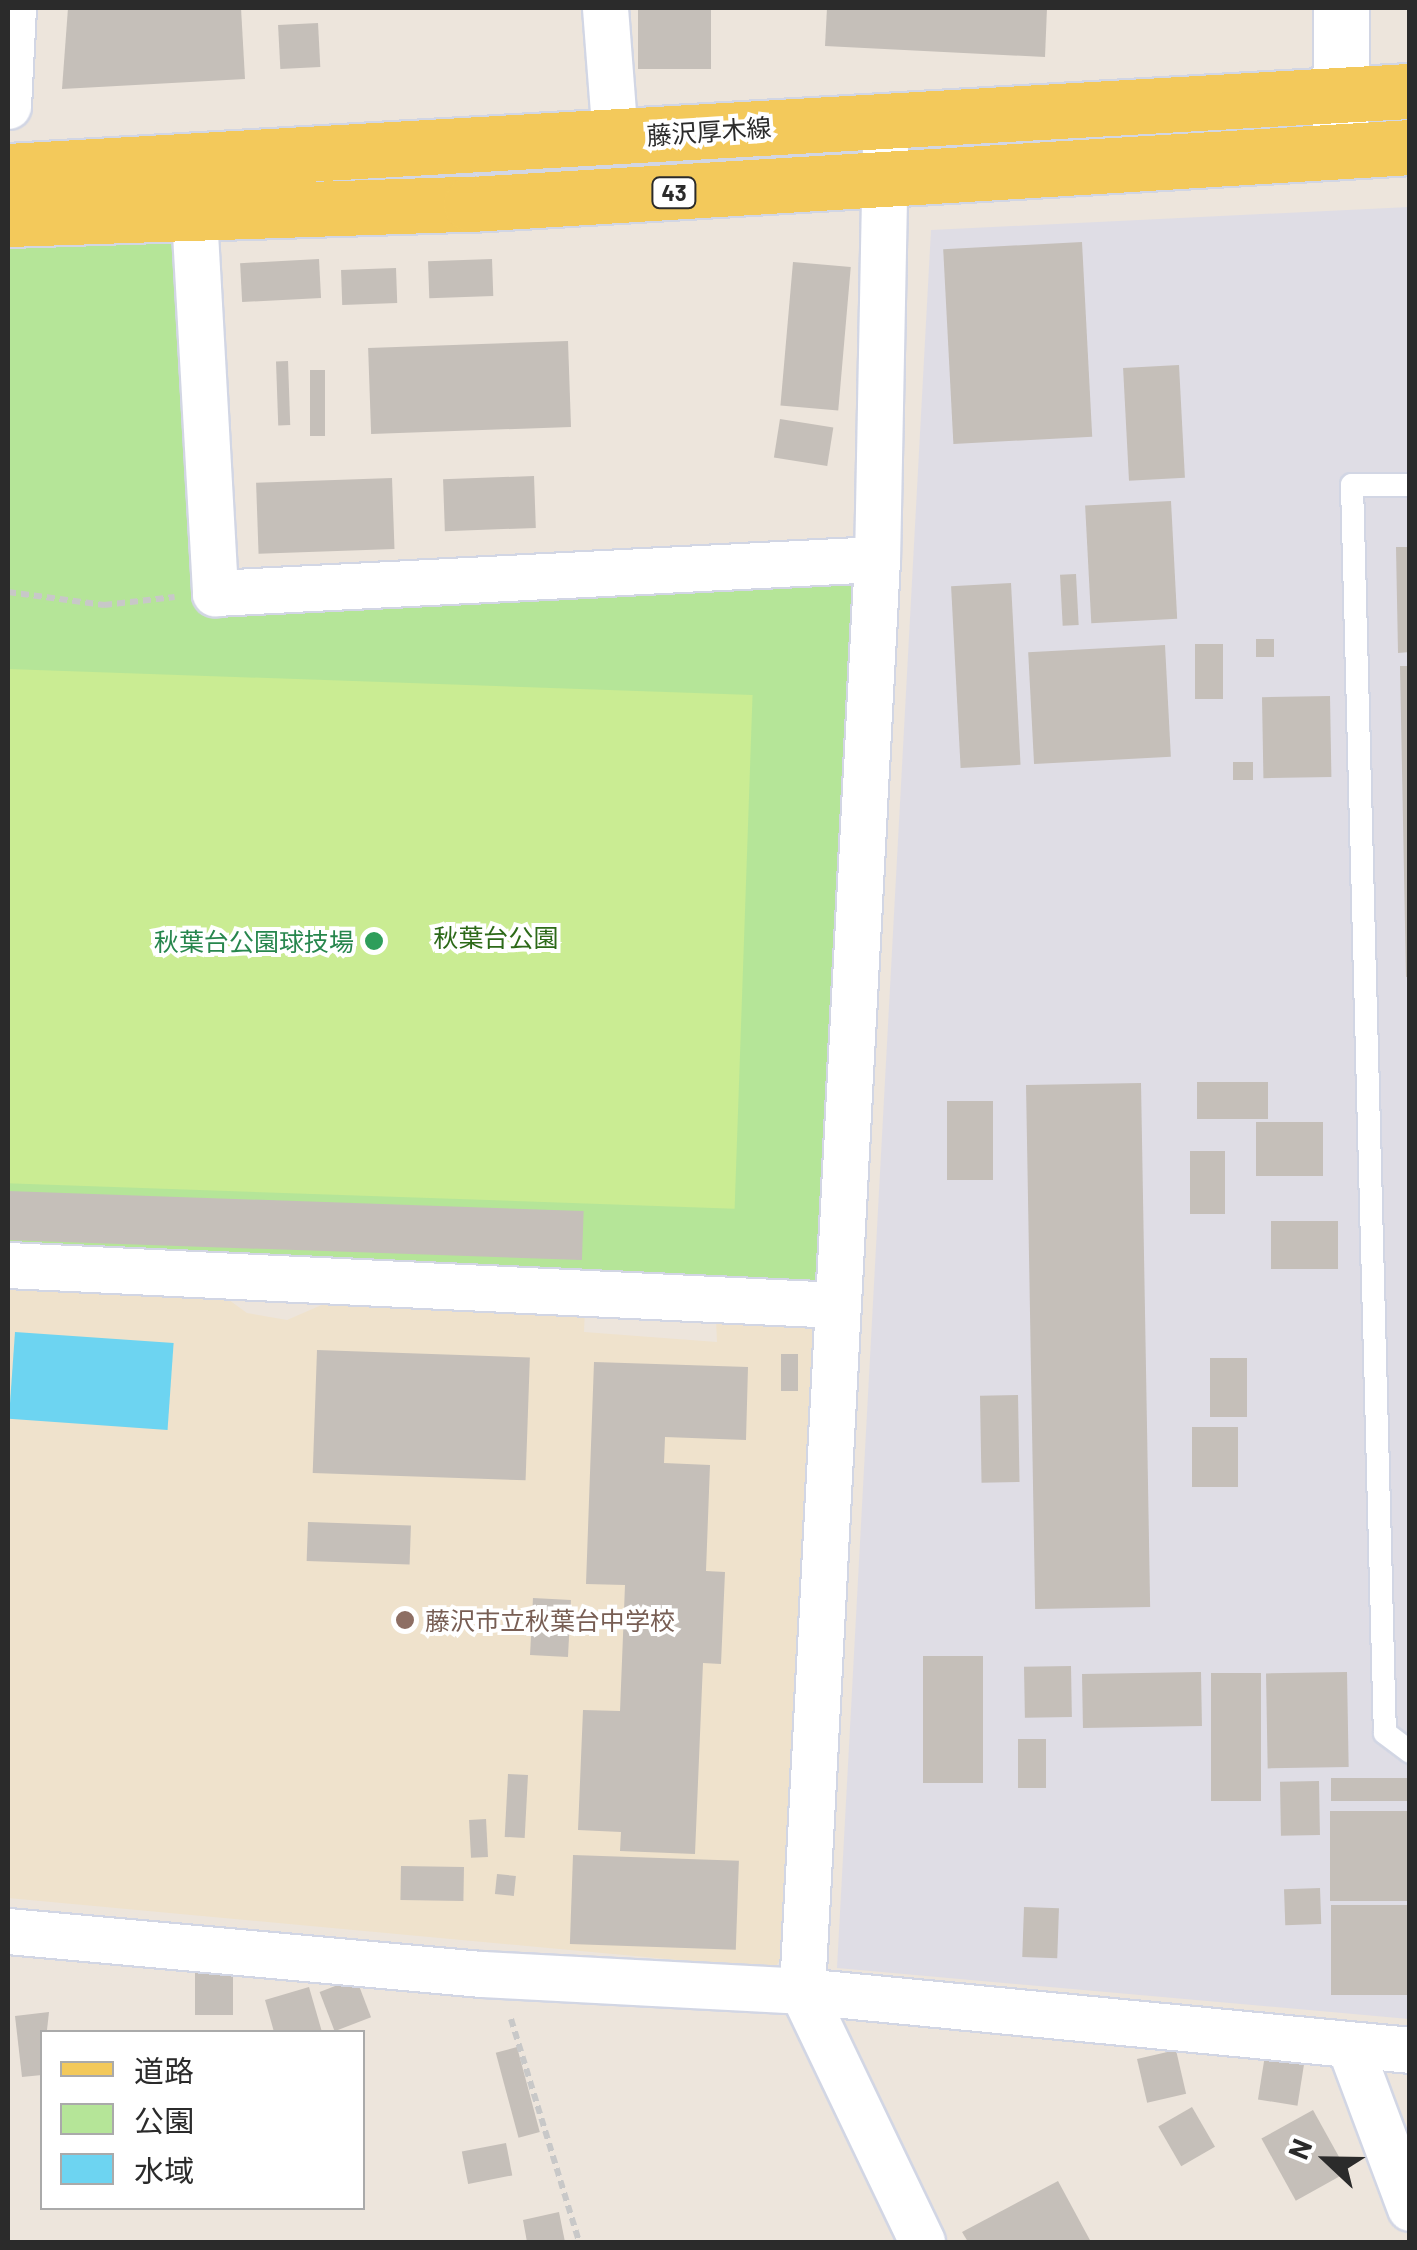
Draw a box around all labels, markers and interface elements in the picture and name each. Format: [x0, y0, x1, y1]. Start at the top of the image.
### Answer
street label: 藤沢厚木線 [646, 112, 772, 150]
road number: 43 [649, 176, 699, 210]
park label: 秋葉台公園 [434, 922, 558, 952]
place label: 秋葉台公園球技場 [154, 926, 354, 956]
marker: 秋葉台公園球技場 [363, 930, 385, 952]
place label: 藤沢市立秋葉台中学校 [425, 1605, 675, 1635]
marker: 藤沢市立秋葉台中学校 [394, 1609, 416, 1631]
legend [40, 2030, 365, 2210]
text: 道路 [134, 2052, 194, 2088]
text: 公園 [134, 2102, 194, 2138]
north arrow [1277, 2110, 1377, 2210]
text: N [1280, 2134, 1318, 2164]
text: 水域 [134, 2152, 194, 2188]

